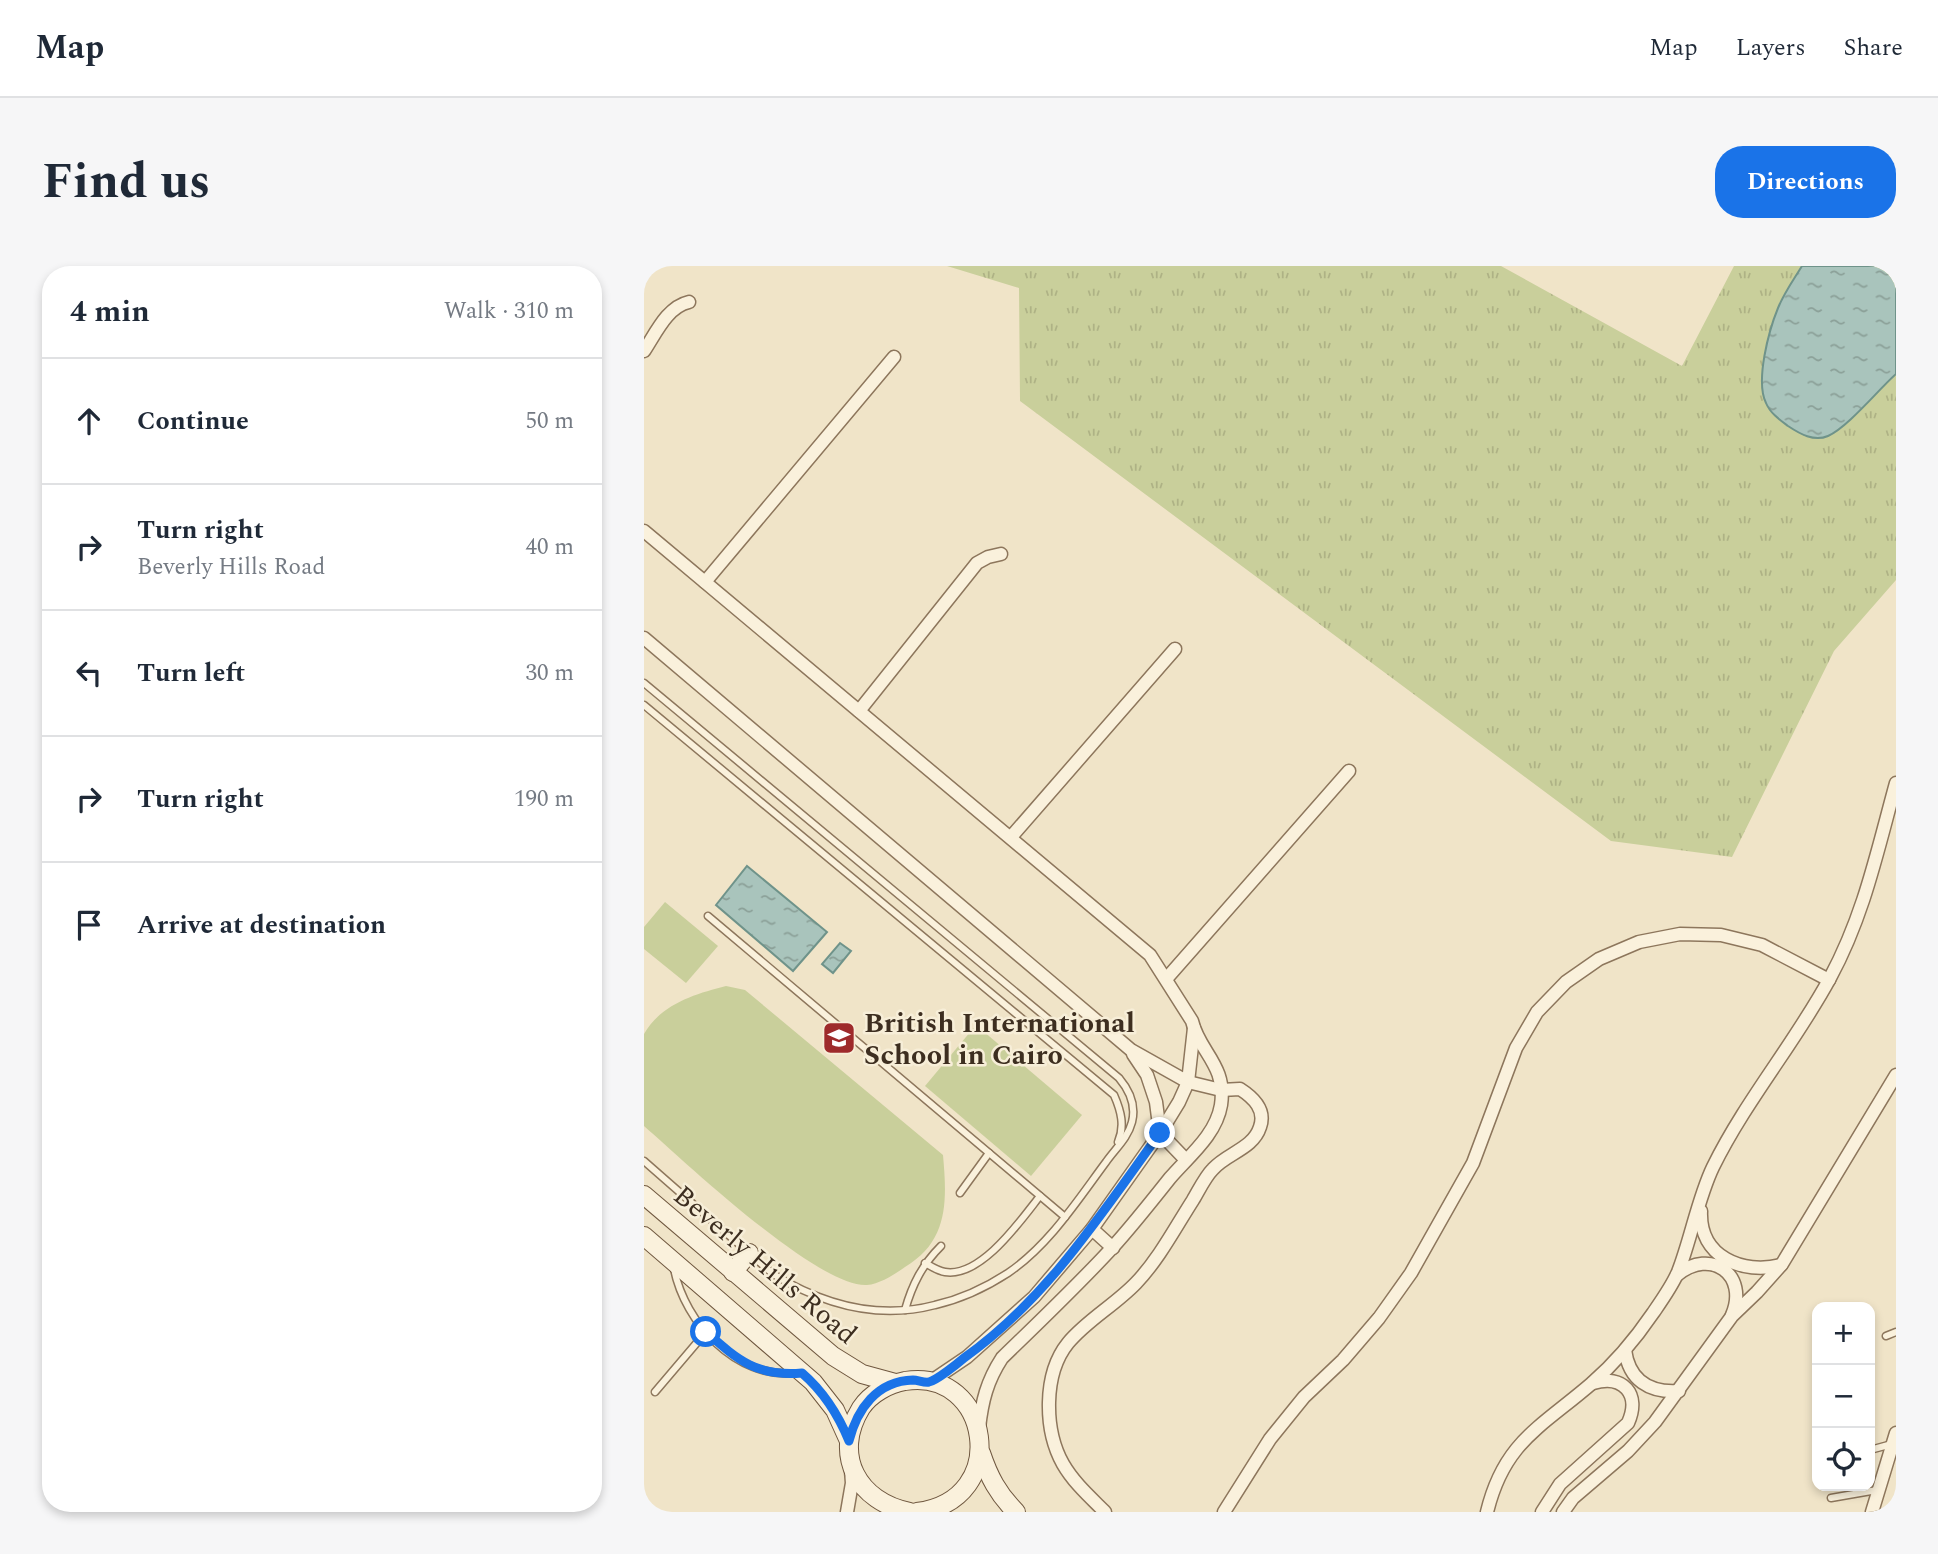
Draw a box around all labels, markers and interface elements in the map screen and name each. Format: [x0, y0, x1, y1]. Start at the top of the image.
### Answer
text: Map [35, 23, 104, 73]
text: Map [1649, 30, 1698, 66]
text: Layers [1736, 30, 1806, 66]
text: Share [1844, 30, 1903, 66]
text: Find us [42, 145, 210, 220]
button: Directions [1715, 146, 1896, 218]
text: 4 min [70, 289, 150, 335]
text: Walk · 310 m [444, 294, 574, 329]
text: Continue [137, 401, 249, 441]
icon: ahead [70, 402, 108, 440]
text: 50 m [525, 404, 574, 439]
text: Turn right [137, 510, 264, 550]
icon: right [70, 528, 108, 566]
text: 40 m [525, 530, 574, 565]
text: Beverly Hills Road [137, 550, 325, 585]
text: Turn left [137, 653, 245, 693]
icon: left [70, 654, 108, 692]
text: 30 m [525, 656, 574, 691]
text: Turn right [137, 779, 264, 819]
icon: right [70, 780, 108, 818]
text: 190 m [514, 782, 574, 817]
text: Arrive at destination [137, 905, 386, 945]
icon: arrive [70, 906, 108, 944]
place label: British International School in Cairo [864, 1002, 1135, 1077]
school or university icon: British International School in Cairo [820, 1019, 858, 1057]
route end [1144, 1117, 1175, 1148]
street label: Beverly Hills Road [663, 1175, 867, 1355]
map controls [1812, 1302, 1875, 1491]
button: + [1812, 1302, 1875, 1365]
route start [690, 1316, 721, 1347]
button: − [1812, 1365, 1875, 1428]
button: locate [1812, 1428, 1875, 1491]

